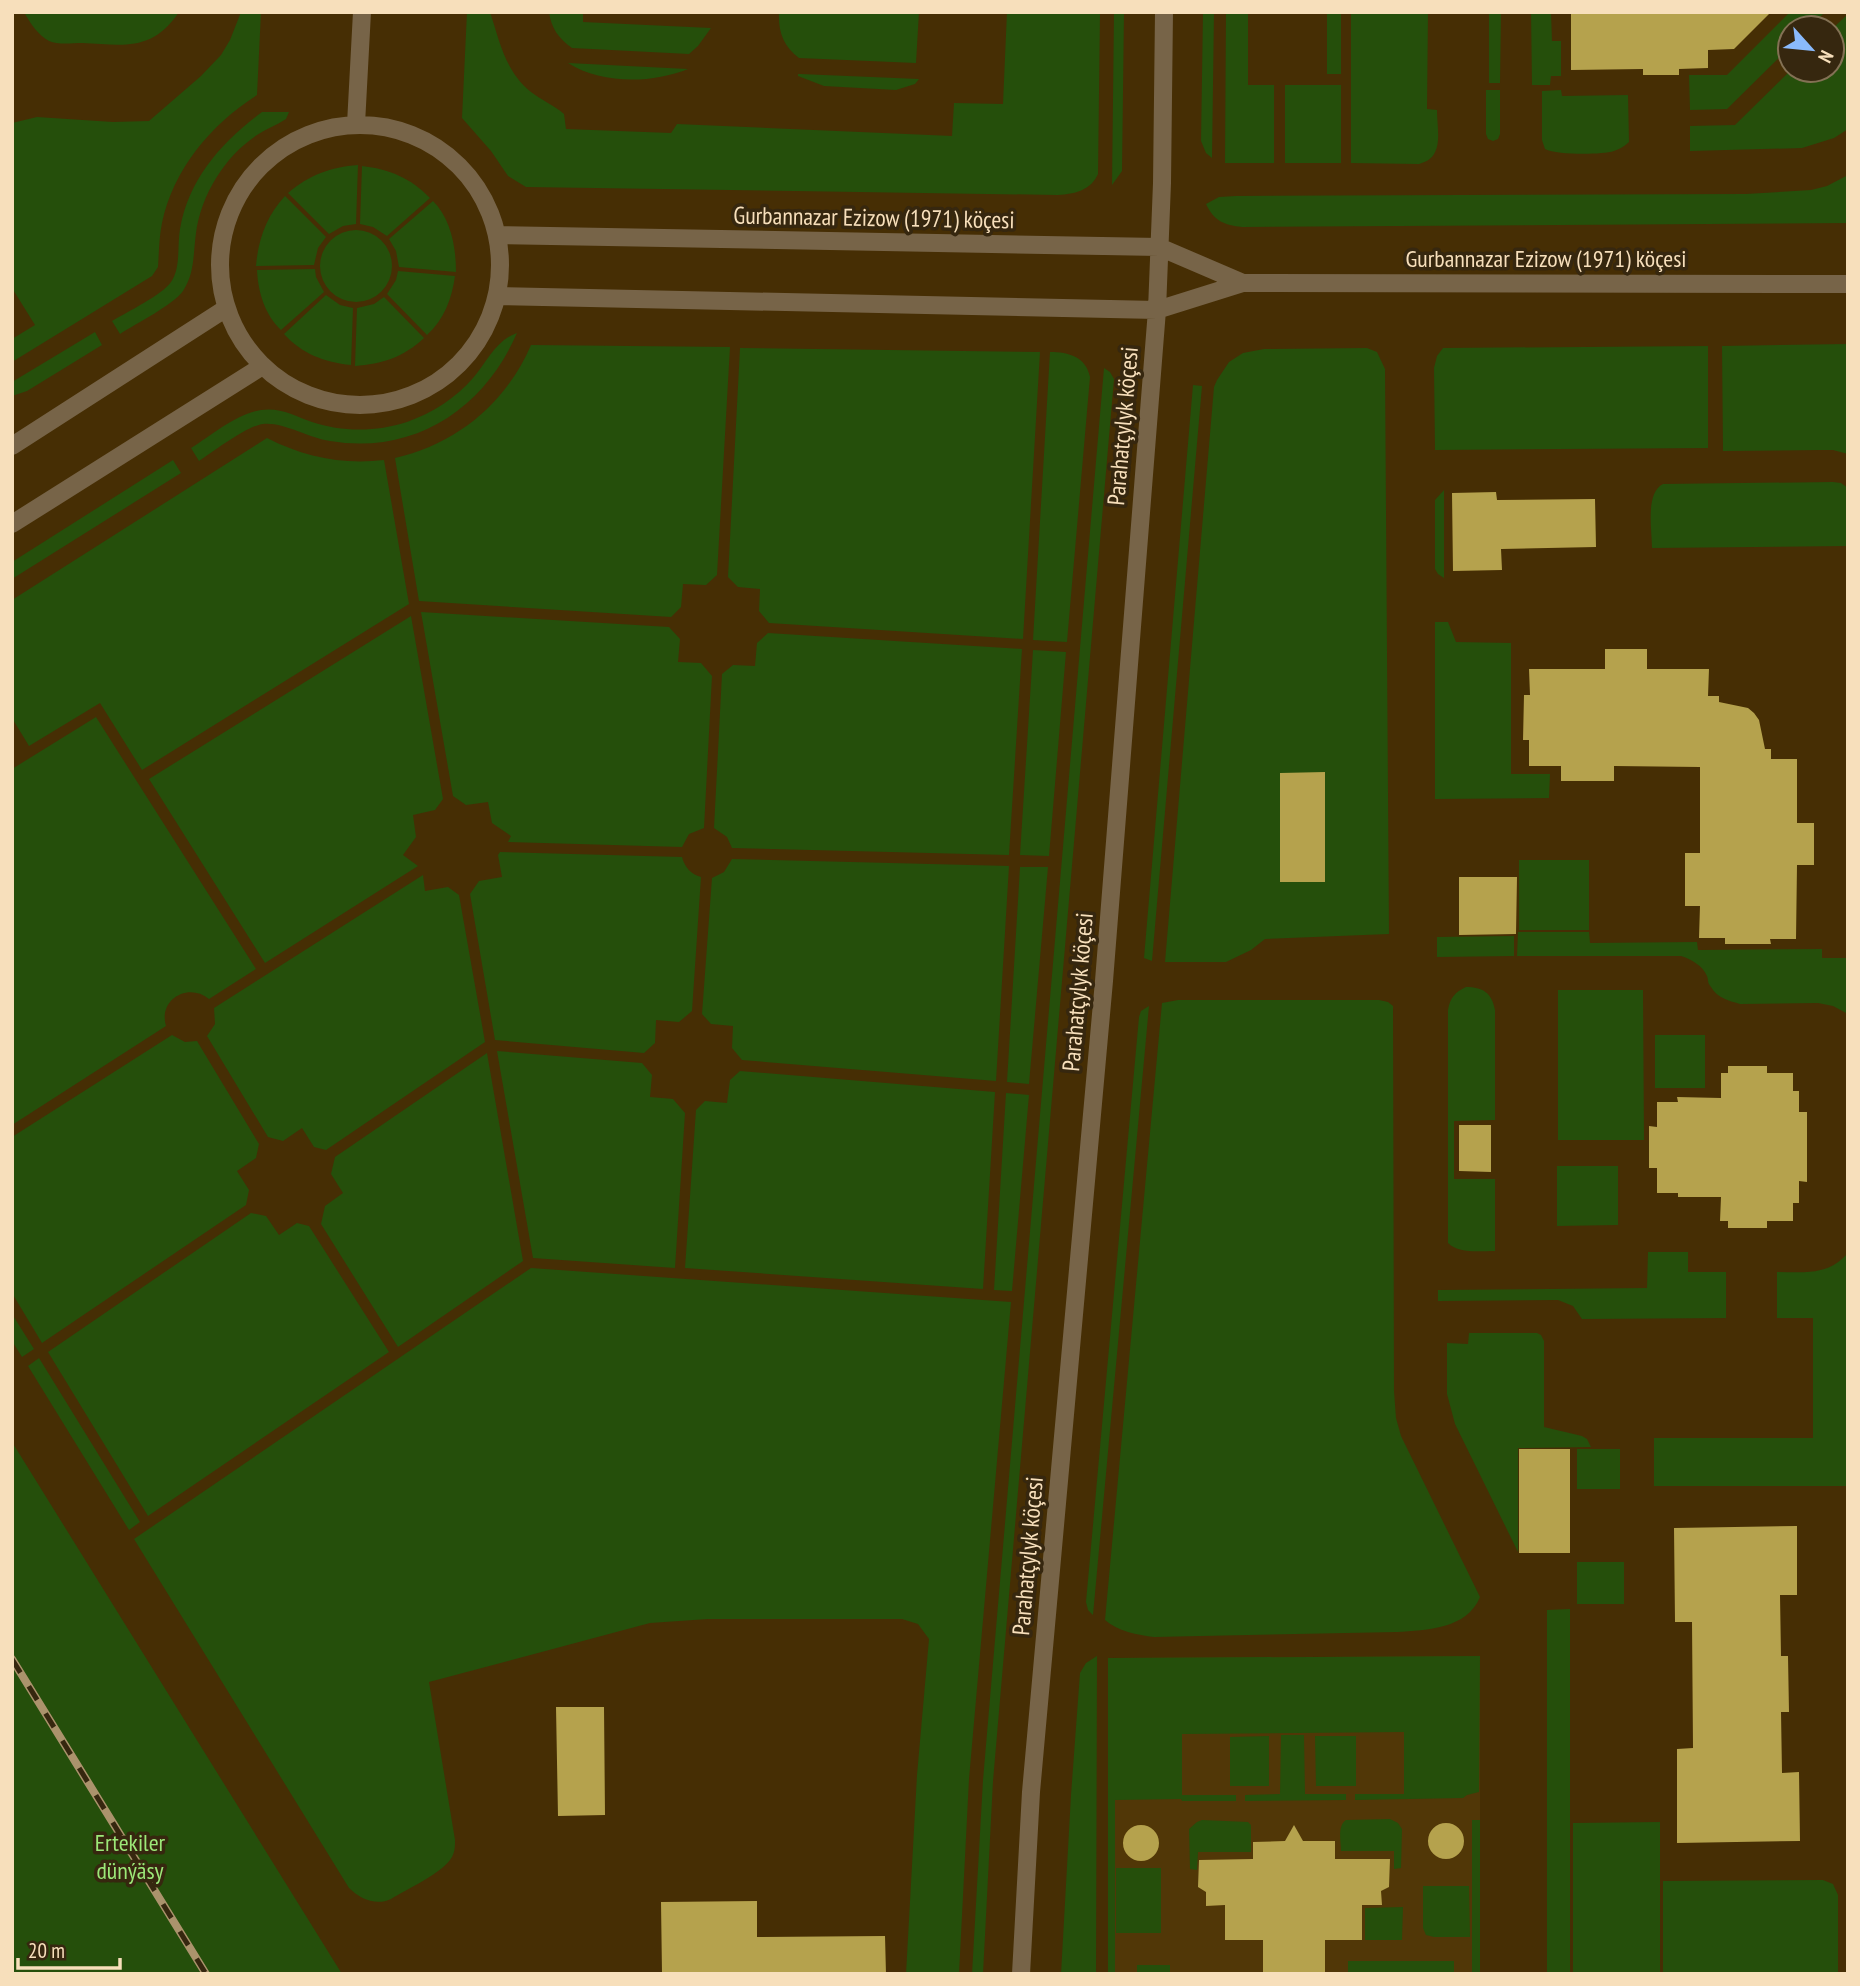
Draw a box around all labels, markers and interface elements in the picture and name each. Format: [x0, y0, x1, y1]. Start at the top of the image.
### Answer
north arrow [1776, 14, 1846, 84]
text: N [1813, 47, 1839, 67]
street label: Gurbannazar Ezizow (1971) köçesi [733, 200, 1015, 235]
street label: Gurbannazar Ezizow (1971) köçesi [1405, 243, 1687, 274]
street label: Parahatçylyk köçesi [1100, 345, 1145, 507]
street label: Parahatçylyk köçesi [1055, 911, 1100, 1073]
street label: Parahatçylyk köçesi [1005, 1475, 1050, 1637]
park label: Ertekiler dünýäsy [95, 1827, 166, 1886]
scale bar [18, 1926, 119, 1970]
text: 20 m [28, 1937, 65, 1964]

